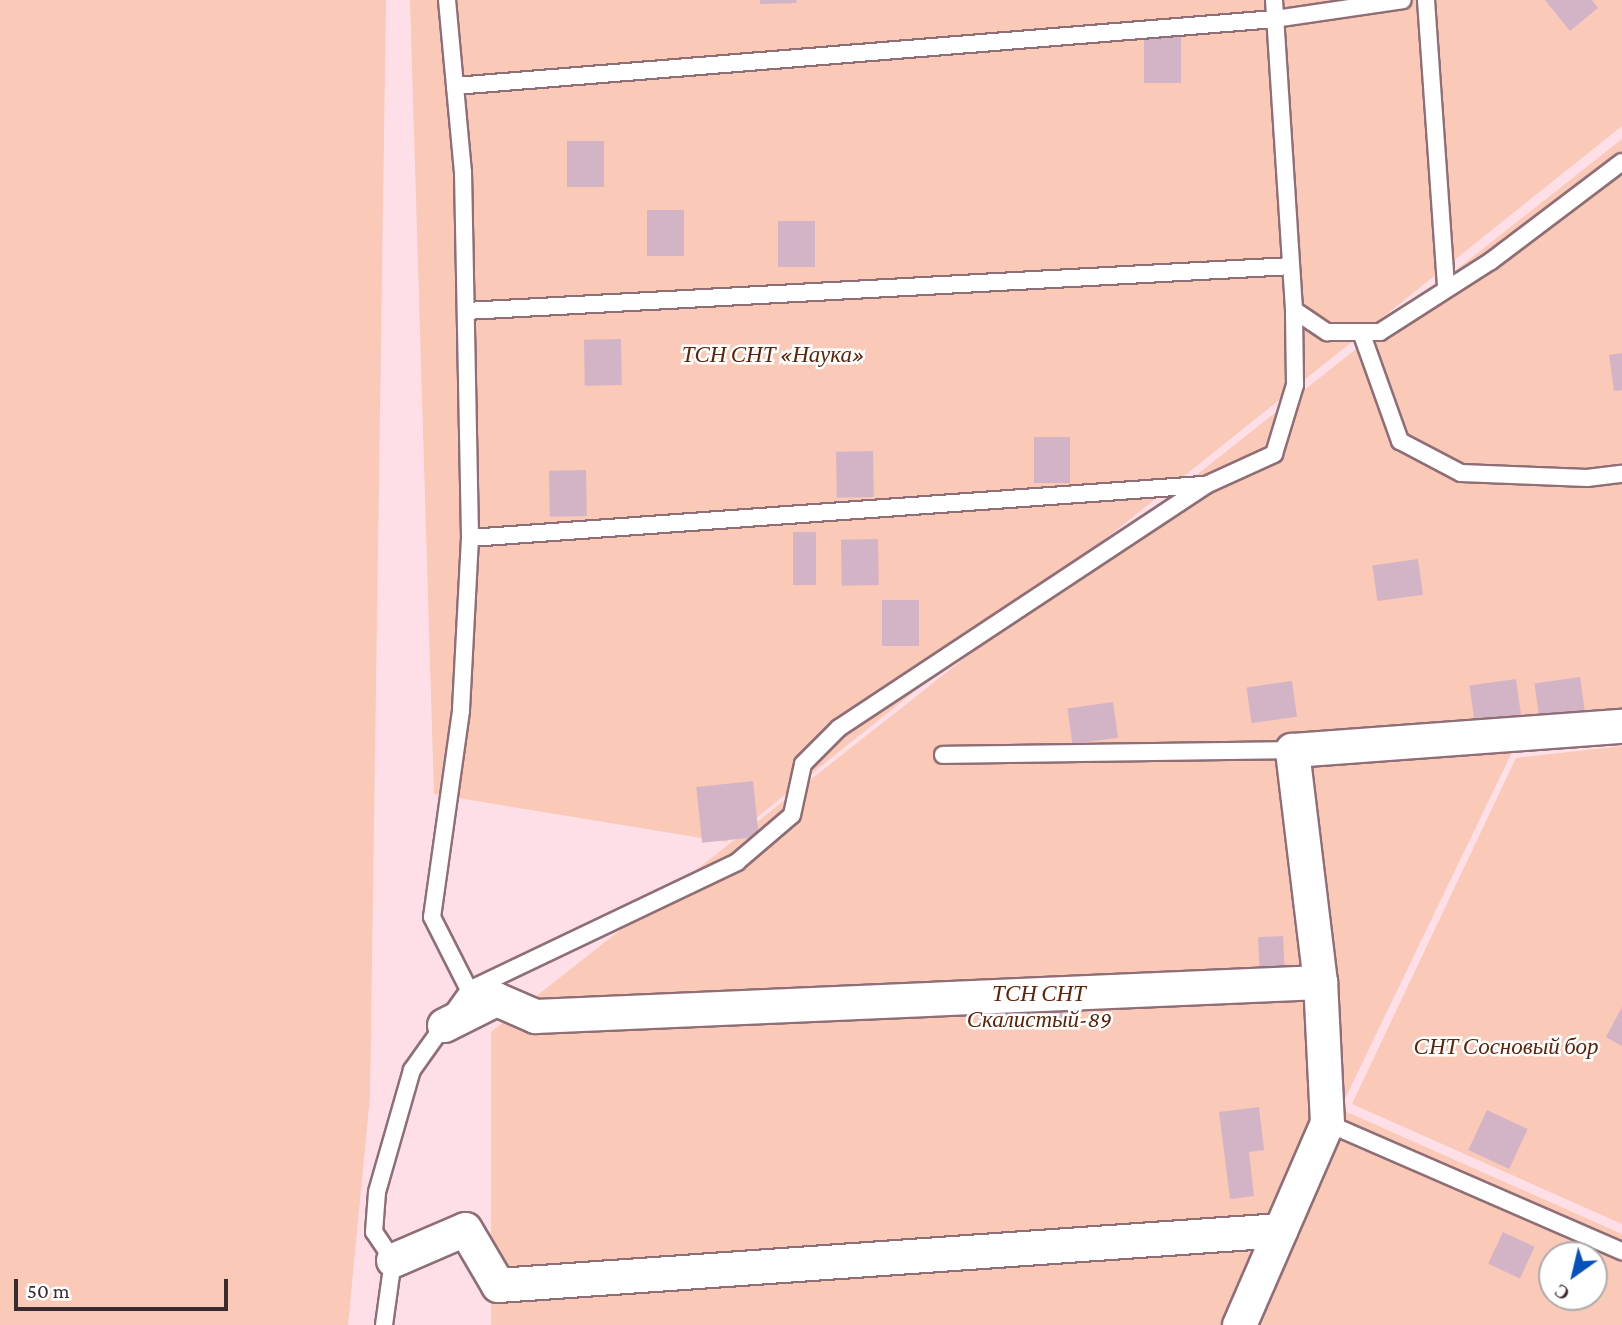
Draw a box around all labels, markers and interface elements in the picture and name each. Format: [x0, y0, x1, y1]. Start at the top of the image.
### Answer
park label: ТСН СНТ «Наука» [682, 340, 864, 368]
park label: ТСН СНТ Скалистый-89 [967, 979, 1111, 1033]
park label: СНТ Сосновый бор [1414, 1032, 1598, 1060]
north arrow [1538, 1241, 1608, 1311]
scale bar [18, 1266, 231, 1310]
text: 50 m [27, 1279, 70, 1303]
text: С [1551, 1280, 1574, 1305]

